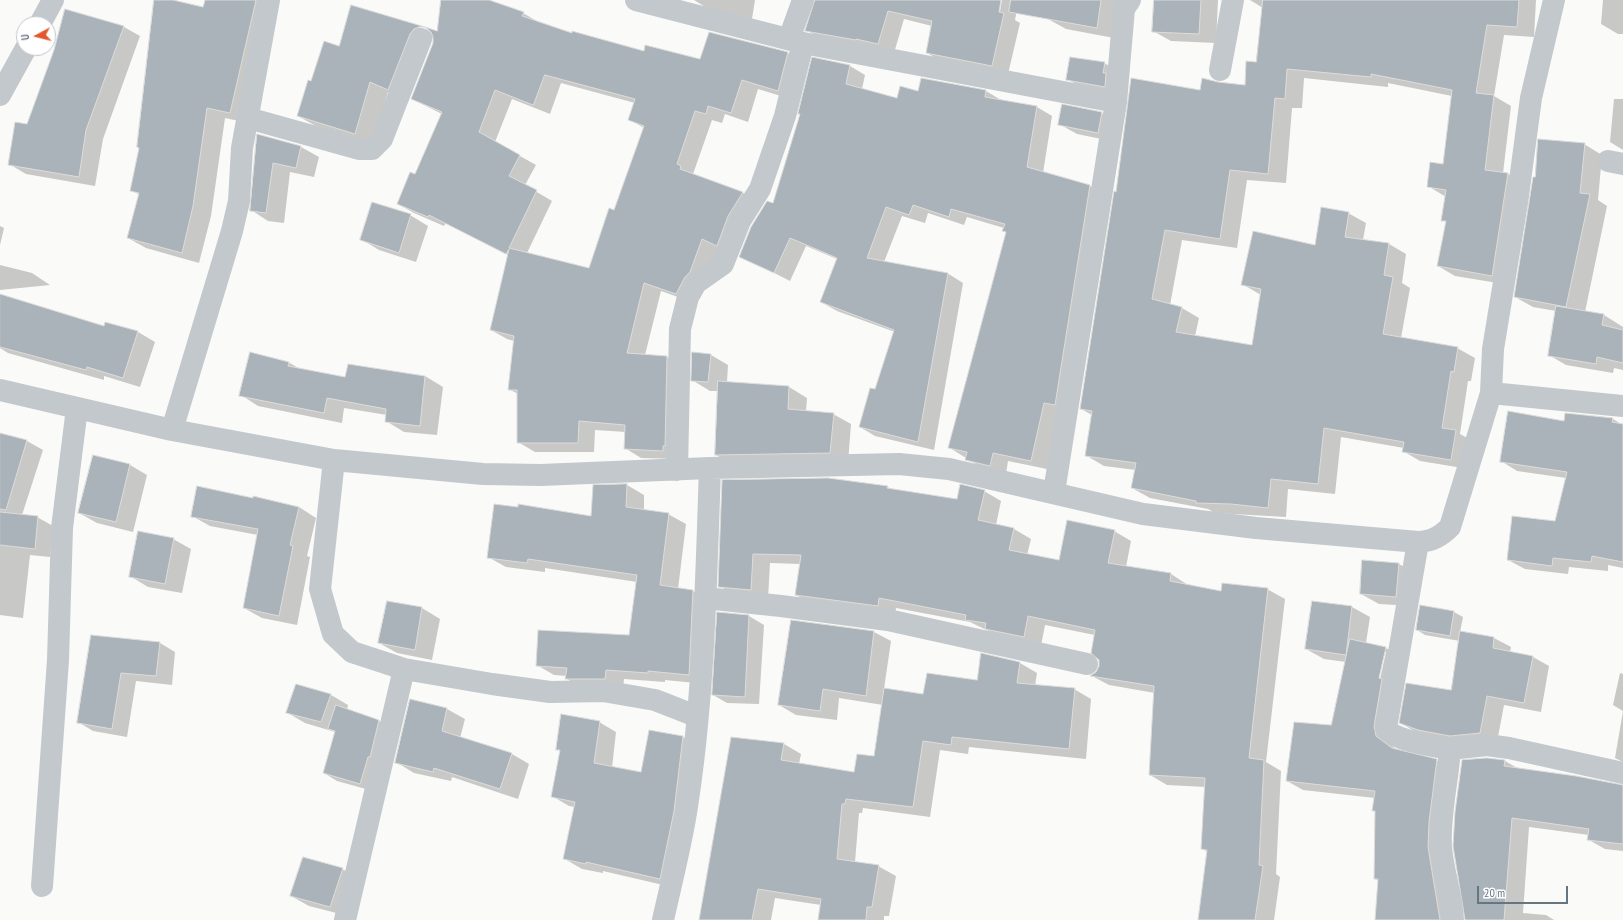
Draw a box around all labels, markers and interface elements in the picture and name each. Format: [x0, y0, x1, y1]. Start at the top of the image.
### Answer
north arrow [16, 16, 56, 56]
text: U [18, 34, 32, 41]
scale bar [1479, 878, 1570, 904]
text: 20 m [1484, 885, 1505, 900]

